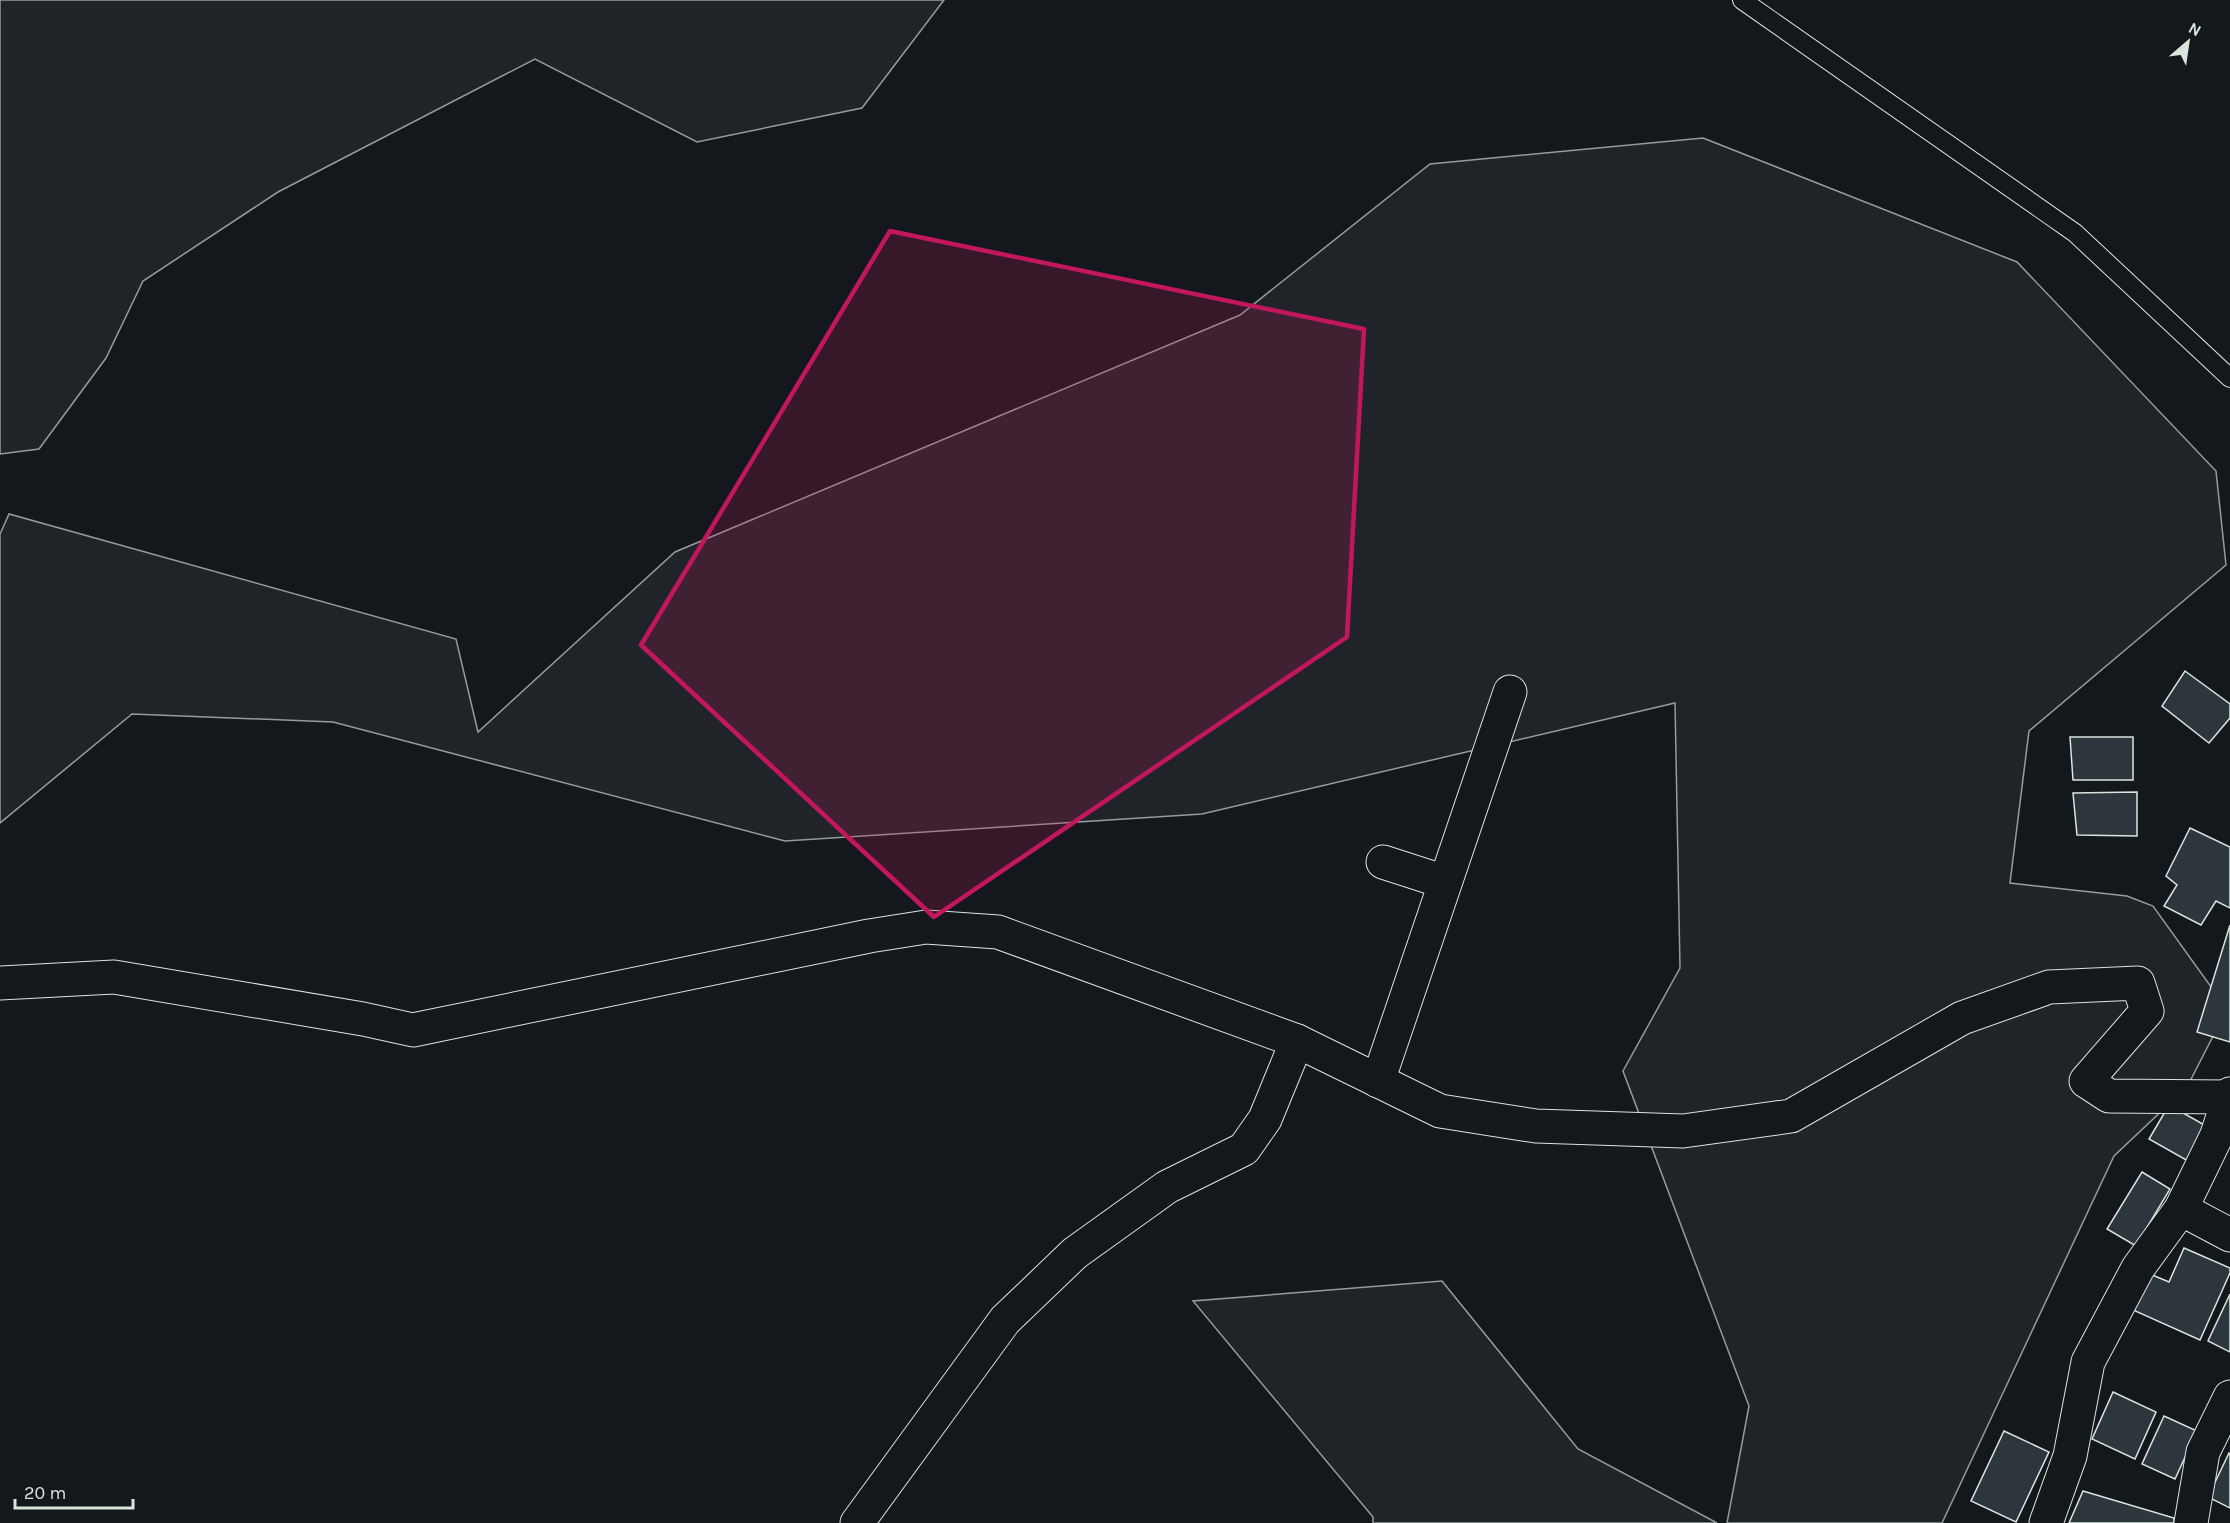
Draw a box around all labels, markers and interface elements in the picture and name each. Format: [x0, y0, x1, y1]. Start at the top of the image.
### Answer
north arrow [2158, 12, 2218, 72]
text: N [2185, 18, 2205, 40]
scale bar [15, 1472, 134, 1510]
text: 20 m [24, 1482, 66, 1504]

